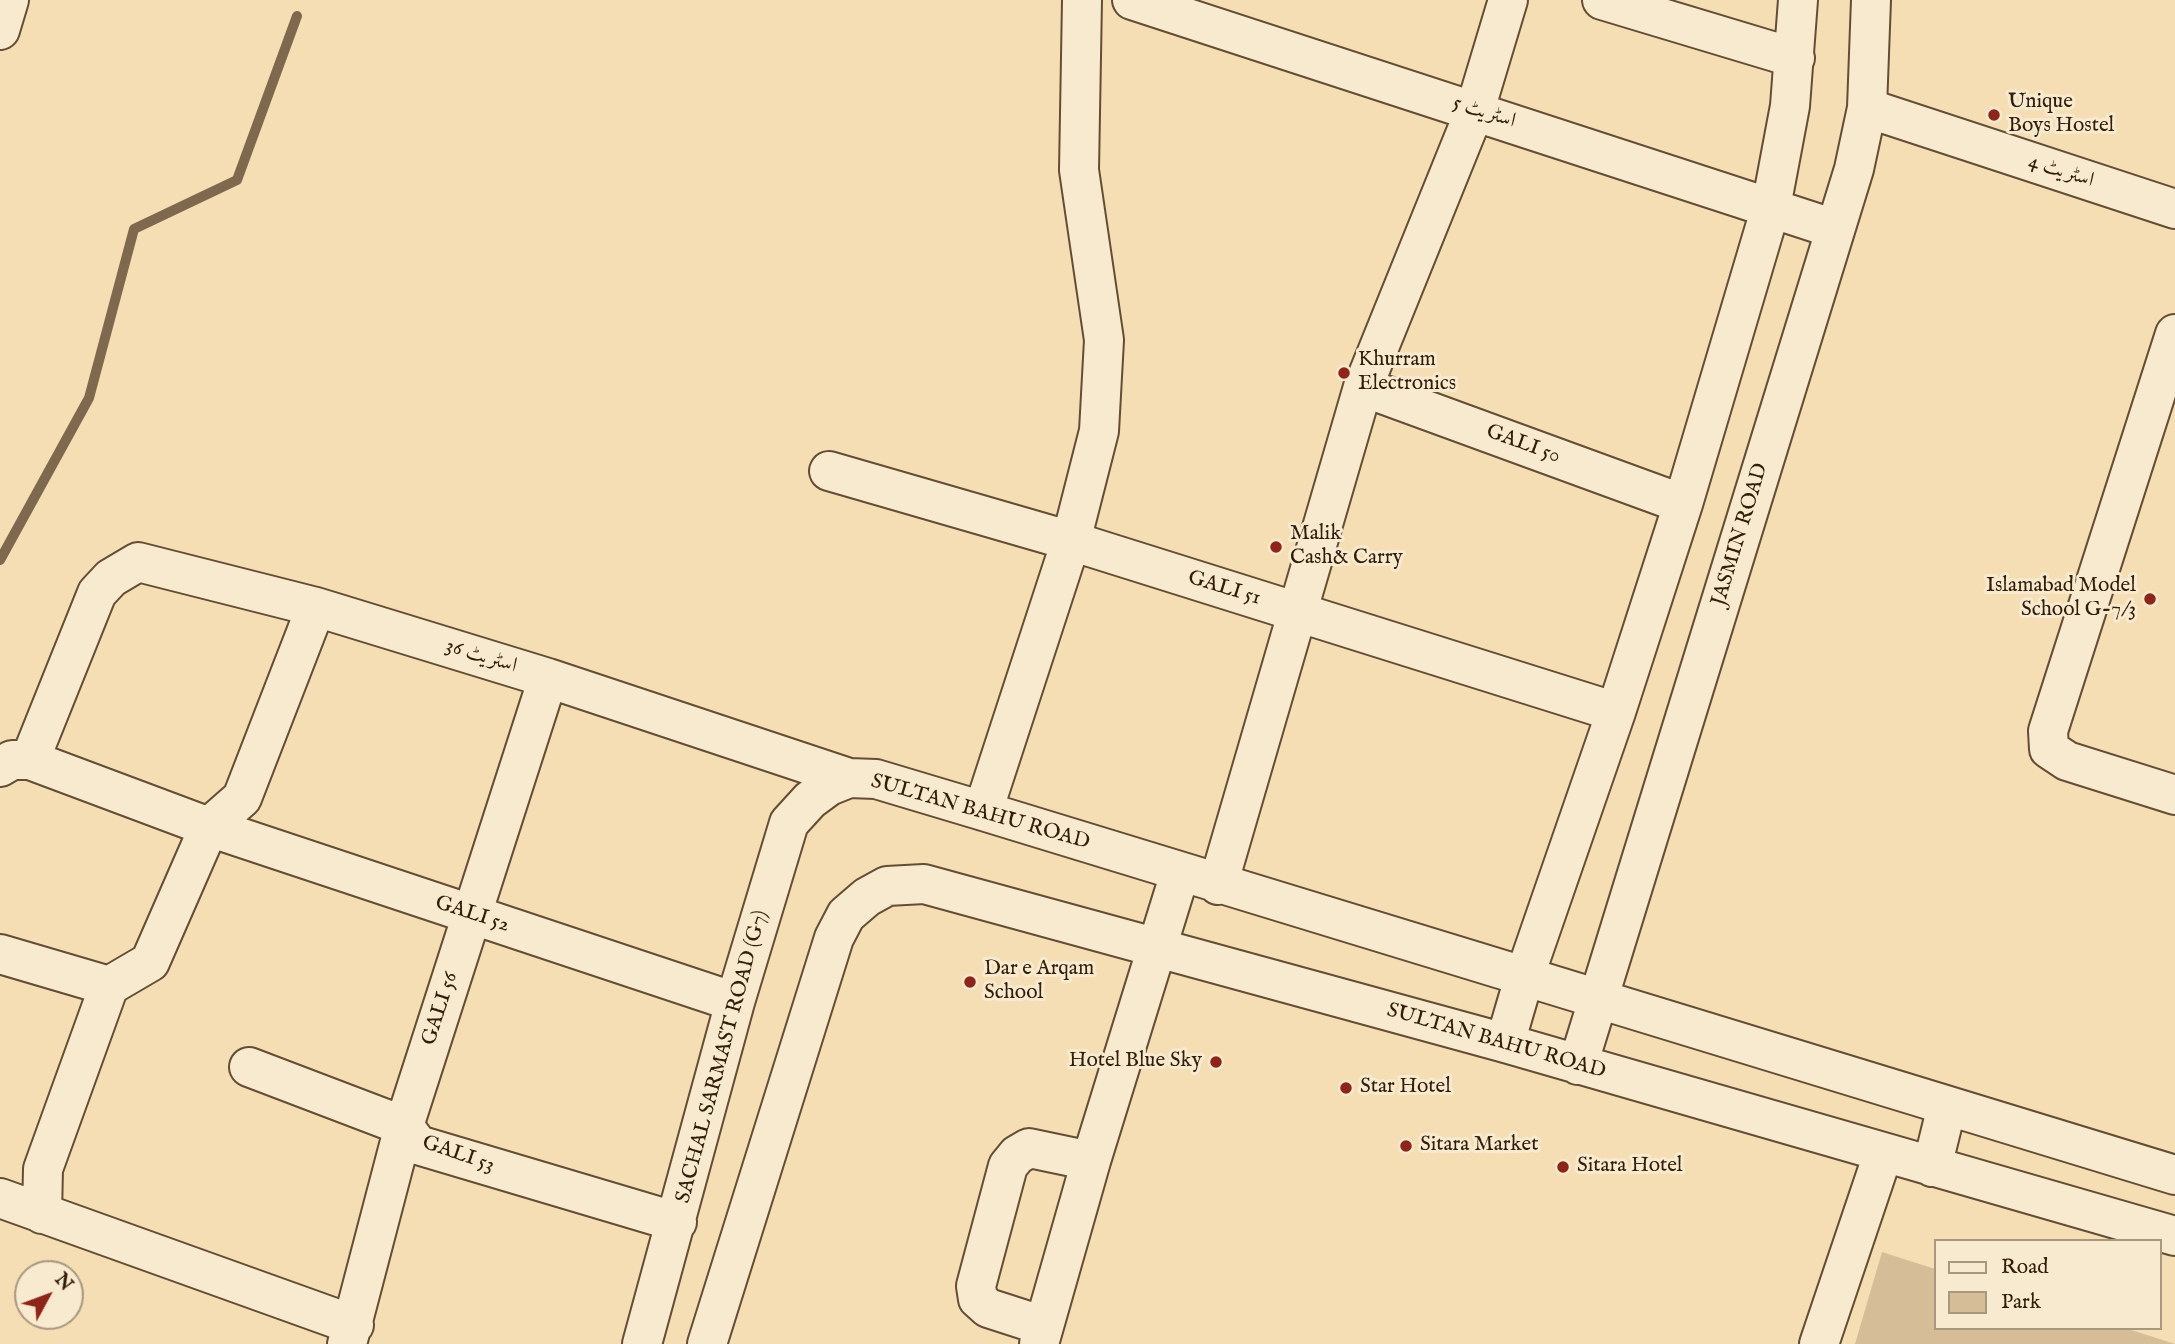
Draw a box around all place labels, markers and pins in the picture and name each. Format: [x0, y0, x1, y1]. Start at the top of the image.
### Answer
place label: Unique Boys Hostel [2008, 90, 2114, 140]
marker: Unique Boys Hostel [1986, 107, 2002, 123]
place label: Khurram Electronics [1358, 348, 1456, 398]
marker: Khurram Electronics [1336, 365, 1352, 381]
place label: Malik Cash& Carry [1290, 522, 1403, 572]
marker: Malik Cash& Carry [1268, 539, 1284, 555]
place label: Islamabad Model School G-7/3 [1986, 574, 2136, 624]
marker: Islamabad Model School G-7/3 [2142, 591, 2158, 607]
place label: Dar e Arqam School [984, 957, 1094, 1007]
marker: Dar e Arqam School [962, 974, 978, 990]
place label: Hotel Blue Sky [1069, 1049, 1202, 1075]
marker: Hotel Blue Sky [1208, 1054, 1224, 1070]
place label: Star Hotel [1360, 1075, 1451, 1101]
marker: Star Hotel [1338, 1080, 1354, 1096]
place label: Sitara Market [1420, 1133, 1538, 1159]
marker: Sitara Market [1398, 1138, 1414, 1154]
place label: Sitara Hotel [1577, 1154, 1683, 1180]
marker: Sitara Hotel [1555, 1159, 1571, 1175]

